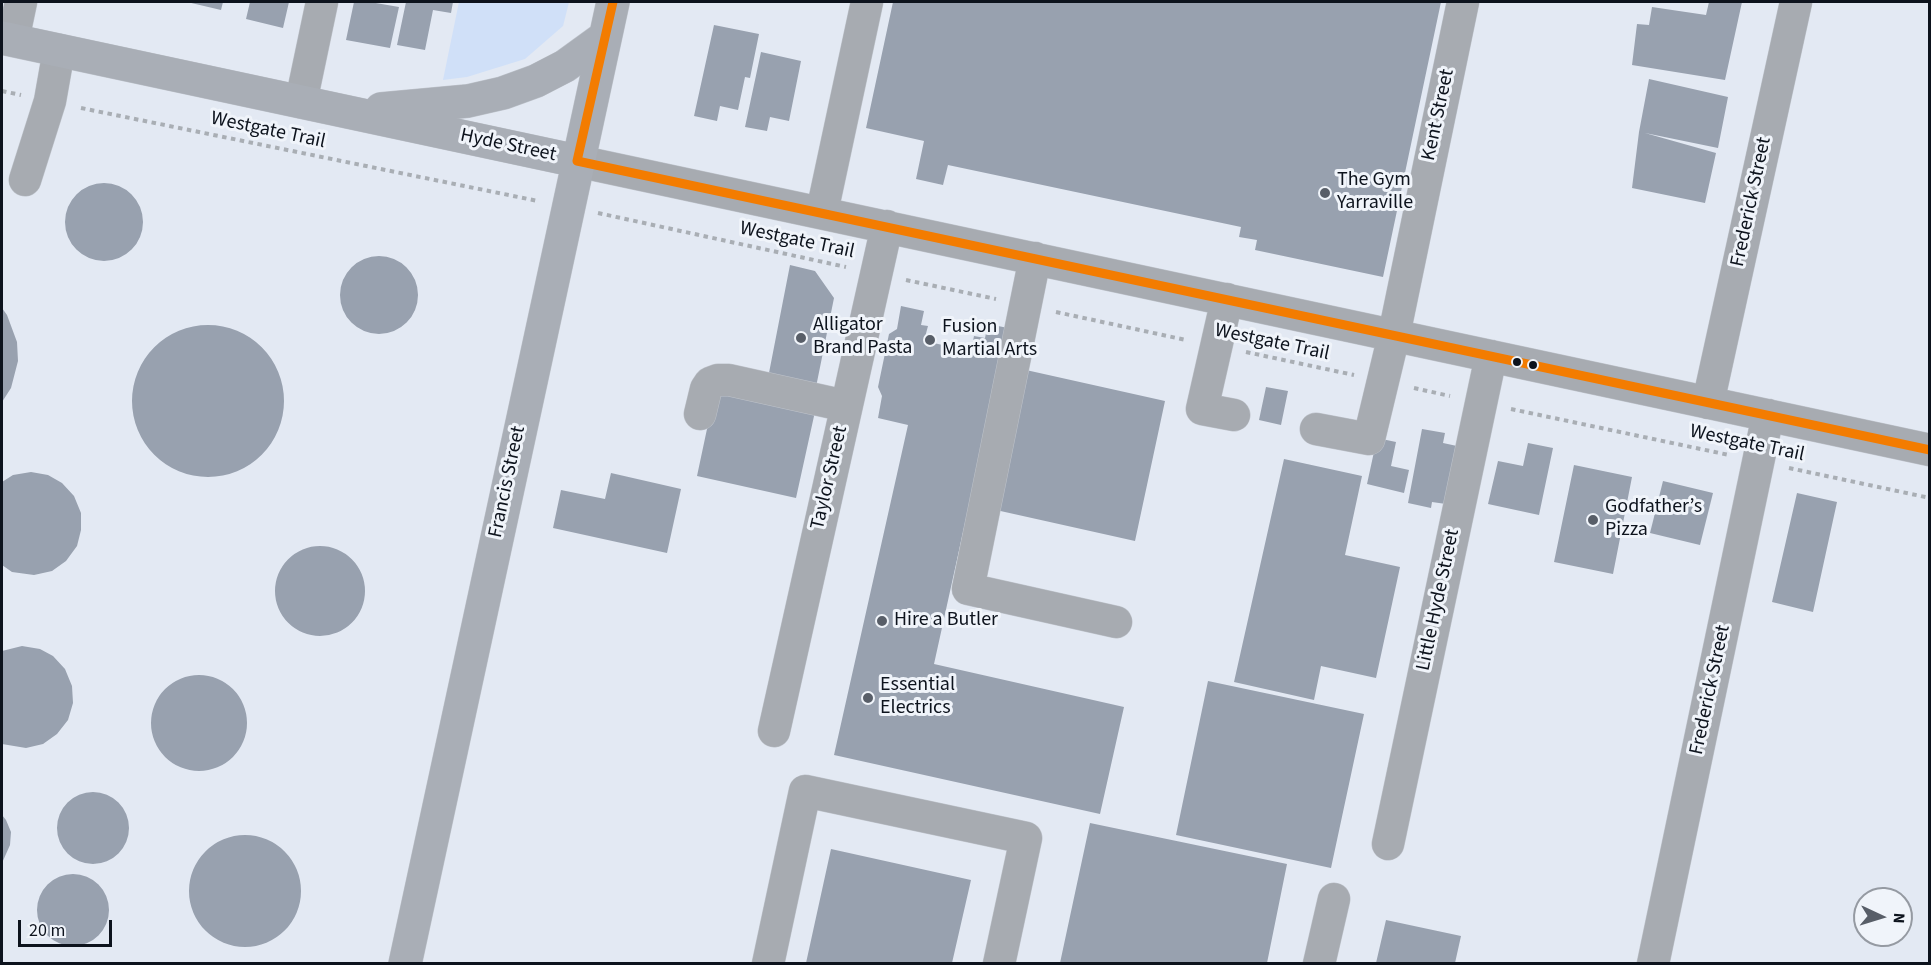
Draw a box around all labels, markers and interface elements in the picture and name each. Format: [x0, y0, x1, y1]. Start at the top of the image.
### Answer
street label: Kent Street [1418, 67, 1460, 163]
street label: Westgate Trail [209, 107, 327, 155]
street label: Hyde Street [458, 124, 558, 168]
street label: Frederick Street [1727, 135, 1777, 269]
place label: The Gym Yarraville [1337, 169, 1413, 216]
marker: The Gym Yarraville [1318, 186, 1332, 200]
street label: Westgate Trail [738, 217, 856, 265]
place label: Alligator Brand Pasta [813, 314, 912, 361]
place label: Fusion Martial Arts [942, 316, 1037, 363]
street label: Westgate Trail [1213, 319, 1331, 367]
marker: Alligator Brand Pasta [794, 331, 808, 345]
marker: Fusion Martial Arts [923, 333, 937, 347]
unlabelled marker [1511, 356, 1523, 368]
unlabelled marker [1527, 359, 1539, 371]
street label: Westgate Trail [1688, 420, 1806, 468]
street label: Francis Street [484, 424, 532, 540]
street label: Taylor Street [806, 424, 854, 532]
place label: Godfather’s Pizza [1605, 496, 1702, 543]
marker: Godfather’s Pizza [1586, 513, 1600, 527]
street label: Little Hyde Street [1412, 527, 1466, 673]
place label: Hire a Butler [894, 609, 998, 633]
marker: Hire a Butler [875, 614, 889, 628]
street label: Frederick Street [1686, 623, 1736, 757]
place label: Essential Electrics [880, 674, 955, 721]
marker: Essential Electrics [861, 691, 875, 705]
north arrow [1853, 887, 1913, 947]
scale bar [21, 908, 116, 946]
text: N [1888, 912, 1910, 924]
text: 20 m [29, 918, 65, 943]

